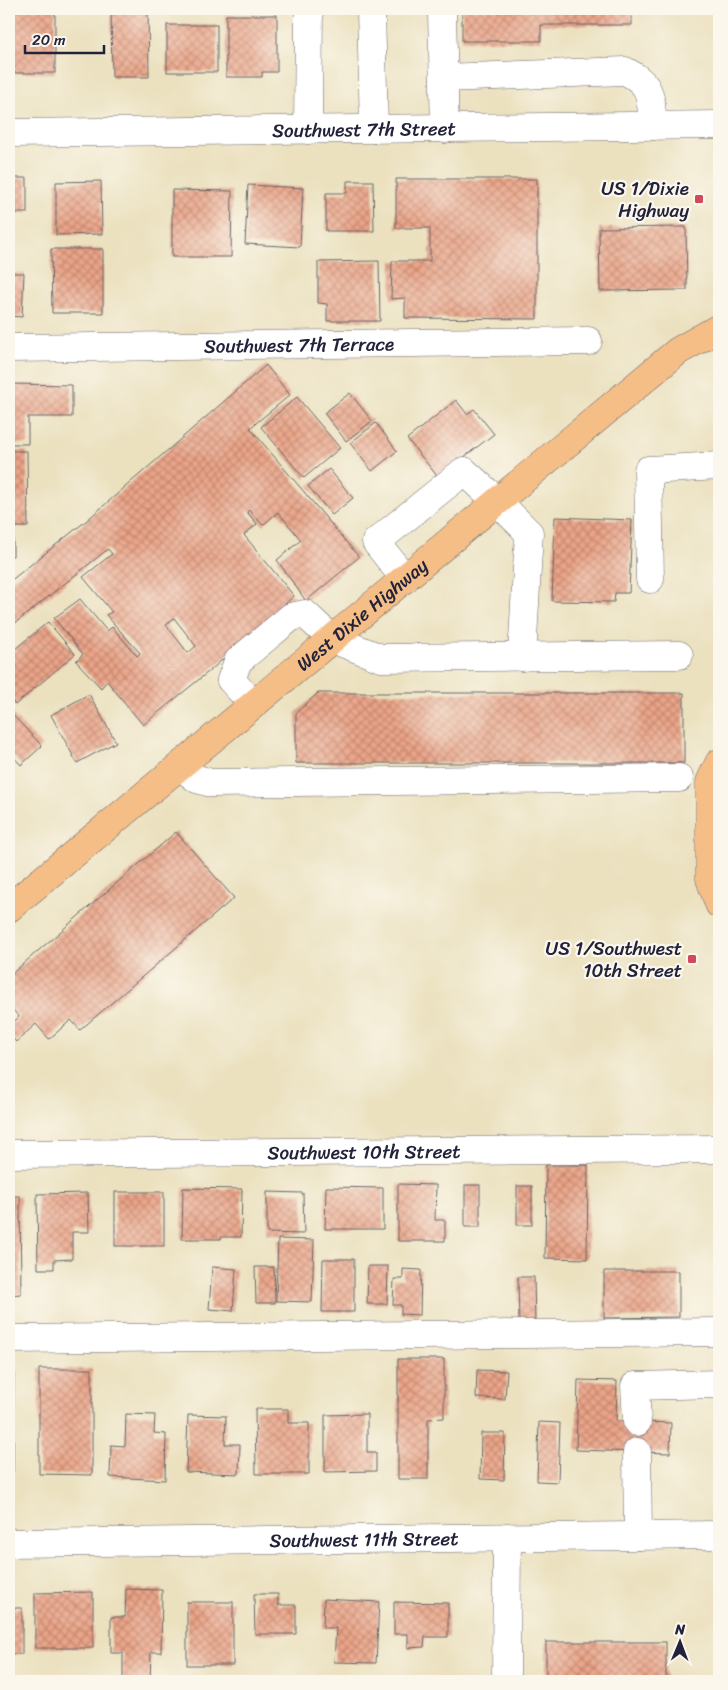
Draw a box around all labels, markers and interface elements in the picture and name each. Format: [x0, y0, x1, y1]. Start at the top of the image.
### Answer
scale bar [25, 22, 104, 54]
text: 20 m [32, 27, 66, 53]
street label: Southwest 7th Street [272, 111, 456, 147]
place label: US 1/Dixie Highway [601, 172, 689, 227]
marker: US 1/Dixie Highway [693, 193, 705, 205]
street label: Southwest 7th Terrace [204, 327, 394, 362]
street label: West Dixie Highway [288, 549, 435, 679]
place label: US 1/Southwest 10th Street [546, 932, 682, 987]
marker: US 1/Southwest 10th Street [686, 953, 698, 965]
street label: Southwest 10th Street [267, 1134, 461, 1169]
street label: Southwest 11th Street [269, 1521, 459, 1557]
text: N [674, 1617, 686, 1642]
north arrow [656, 1618, 706, 1668]

